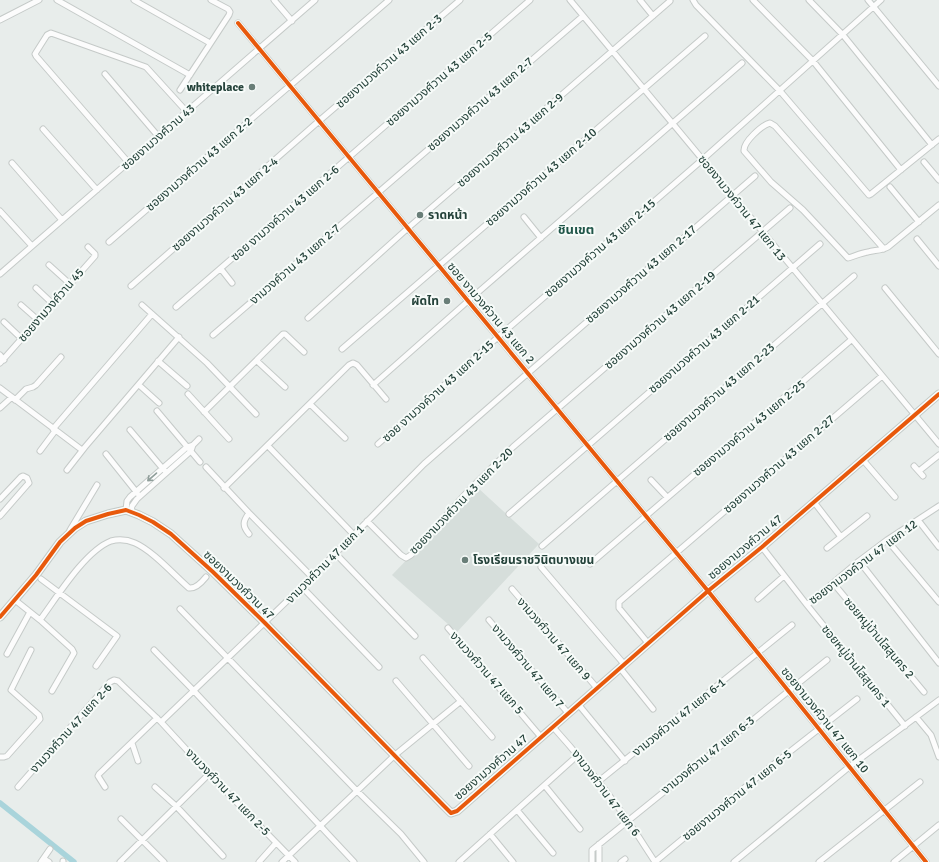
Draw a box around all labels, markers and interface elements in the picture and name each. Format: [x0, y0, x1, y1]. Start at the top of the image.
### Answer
street label: ซอยงามวงค์วาน 43 แยก 2-3 [333, 11, 446, 112]
street label: ซอยงามวงศ์วาน 43 แยก 2-5 [383, 29, 496, 130]
street label: ซอยงามวงศ์วาน 43 แยก 2-7 [424, 54, 536, 155]
place label: whiteplace [187, 80, 244, 95]
marker: whiteplace [247, 82, 257, 92]
street label: ซอยงามวงศ์วาน 43 แยก 2-9 [454, 90, 567, 191]
street label: ซอยงามวงศ์วาน 43 [118, 101, 198, 174]
street label: ซอยงามวงศ์วาน 43 แยก 2-2 [143, 114, 256, 215]
street label: ซอยงามวงค์วาน 43 แยก 2-10 [483, 125, 600, 230]
street label: ซอยงามวงค์วาน 47 แยก 13 [694, 152, 789, 264]
street label: ซอยงามวงค์วาน 43 แยก 2-4 [169, 154, 282, 255]
street label: ซอย งามวงค์วาน 43 แยก 2-6 [228, 162, 343, 265]
street label: ซอยงามวงค์วาน 43 แยก 2-15 [542, 196, 659, 301]
place label: ราดหน้า [428, 208, 467, 223]
marker: ราดหน้า [415, 210, 425, 220]
street label: งามวงศ์วาน 43 แยก 2-7 [247, 221, 344, 308]
district label: ชินเขต [558, 222, 594, 238]
street label: ซอยงามวงศ์วาน 43 แยก 2-17 [583, 222, 700, 327]
street label: ซอย งามวงค์วาน 43 แยก 2 [444, 259, 538, 367]
street label: ซอยงามวงศ์วาน 45 [15, 265, 88, 345]
street label: ซอยงามวงศ์วาน 43 แยก 2-19 [602, 268, 719, 373]
street label: ซอยงามวงศ์วาน 43 แยก 2-21 [646, 292, 763, 397]
place label: ผัดไท [411, 294, 439, 309]
marker: ผัดไท [442, 296, 452, 306]
street label: ซอย งามวงค์วาน 43 แยก 2-15 [379, 337, 497, 446]
street label: ซอยงามวงศ์วาน 43 แยก 2-23 [661, 340, 778, 445]
street label: ซอยงามวงค์วาน 43 แยก 2-25 [690, 377, 809, 480]
street label: ซอยงามวงศ์วาน 43 แยก 2-27 [721, 412, 838, 517]
street label: ซอยงามวงศ์วาน 43 แยก 2-20 [406, 445, 516, 558]
one-way arrow [146, 473, 157, 482]
street label: ซอยงามวงศ์วาน 47 [705, 512, 786, 583]
street label: ซอยงามวงค์วาน 47 แยก 12 [806, 517, 920, 608]
street label: งามวงศ์วาน 47 แยก 1 [283, 522, 368, 607]
street label: ซอยงามวงศ์วาน 47 [200, 548, 277, 623]
place label: โรงเรียนราชวินิตบางเขน [473, 553, 594, 568]
marker: โรงเรียนราชวินิตบางเขน [460, 555, 470, 565]
street label: งามวงศ์วาน 47 แยก 9 [514, 595, 594, 684]
street label: ซอยหมู่บ้านโสสุนคร 2 [840, 595, 917, 682]
street label: งามวงศ์วาน 47 แยก 7 [488, 621, 567, 711]
street label: ซอยหมู่บ้านโสสุนคร 1 [818, 622, 893, 711]
street label: งามวงศ์วาน 47 แยก 5 [447, 629, 527, 718]
street label: ซอยงามวงค์วาน 47 แยก 10 [777, 664, 872, 776]
street label: งามวงศ์วาน 47 แยก 6-1 [630, 675, 729, 760]
street label: งามวงศ์วาน 47 แยก 2-6 [27, 680, 116, 776]
street label: งามวงศ์วาน 47 แยก 6-3 [659, 713, 758, 798]
street label: ซอยงามวงศ์วาน 47 [451, 731, 531, 804]
street label: งามวงศ์วาน 47 แยก 2-5 [182, 746, 273, 839]
street label: งามวงศ์วาน 47 แยก 6 [568, 747, 643, 840]
street label: ซอยงามวงศ์วาน 47 แยก 6-5 [680, 747, 795, 844]

